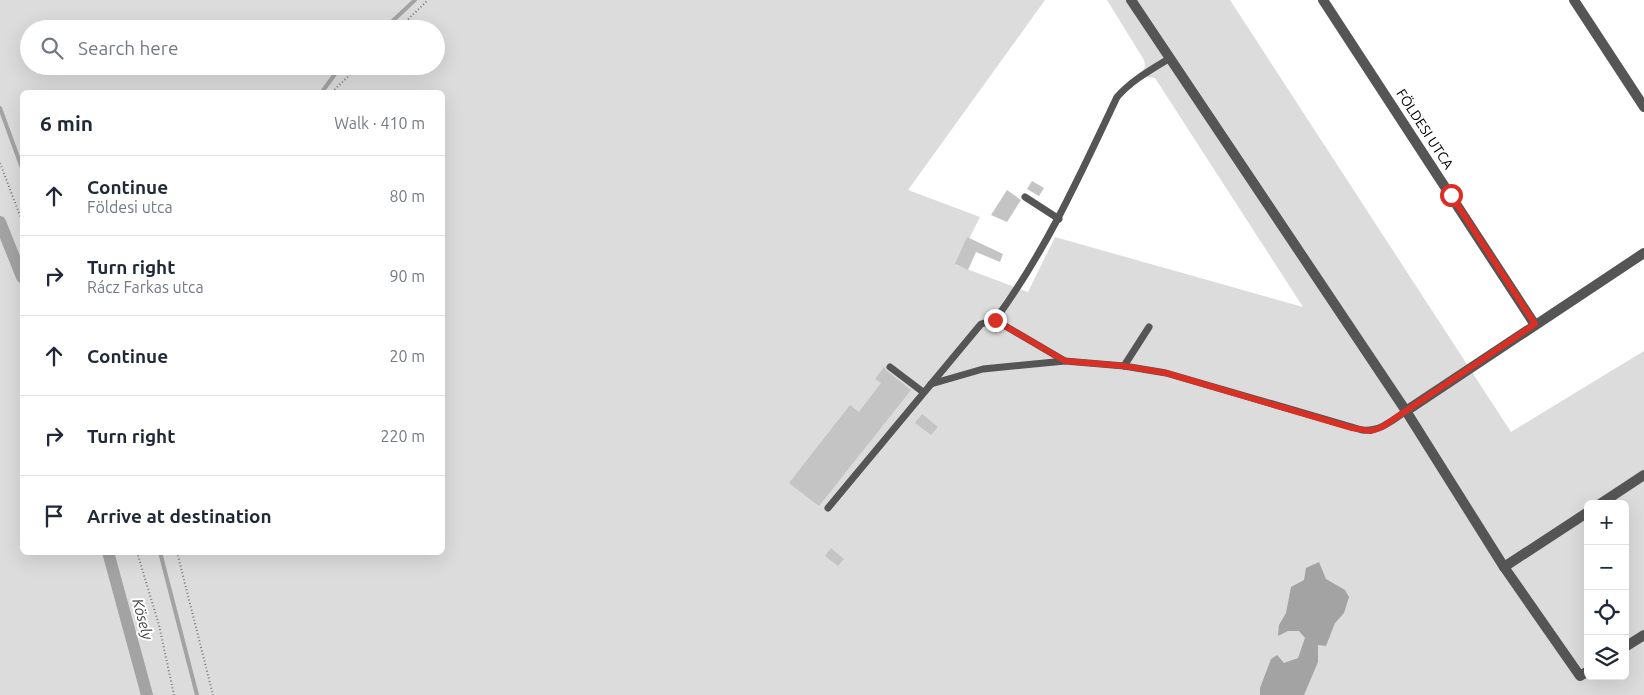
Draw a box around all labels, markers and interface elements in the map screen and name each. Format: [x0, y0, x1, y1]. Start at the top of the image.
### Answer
search box [20, 20, 445, 75]
icon: search [38, 34, 66, 62]
text: Search here [78, 37, 178, 59]
street label: FÖLDESI UTCA [1393, 85, 1458, 172]
text: 6 min [40, 111, 93, 135]
text: Walk · 410 m [334, 114, 425, 132]
text: Continue [87, 176, 168, 198]
icon: ahead [40, 182, 68, 210]
route start [1440, 184, 1463, 207]
text: 80 m [389, 187, 425, 205]
text: Földesi utca [87, 198, 173, 216]
text: Turn right [87, 256, 175, 278]
icon: right [40, 262, 68, 290]
text: 90 m [389, 267, 425, 285]
text: Rácz Farkas utca [87, 278, 204, 296]
route end [984, 309, 1007, 332]
icon: ahead [40, 342, 68, 370]
text: Continue [87, 345, 168, 367]
text: 20 m [389, 347, 425, 365]
icon: right [40, 422, 68, 450]
text: Turn right [87, 425, 175, 447]
text: 220 m [380, 427, 425, 445]
map controls [1584, 500, 1629, 680]
button: + [1584, 500, 1629, 545]
icon: arrive [40, 502, 68, 530]
text: Arrive at destination [87, 505, 272, 527]
button: − [1584, 545, 1629, 590]
button: locate [1584, 590, 1629, 635]
water label: Kösely [129, 597, 157, 642]
button: layers [1584, 635, 1629, 680]

